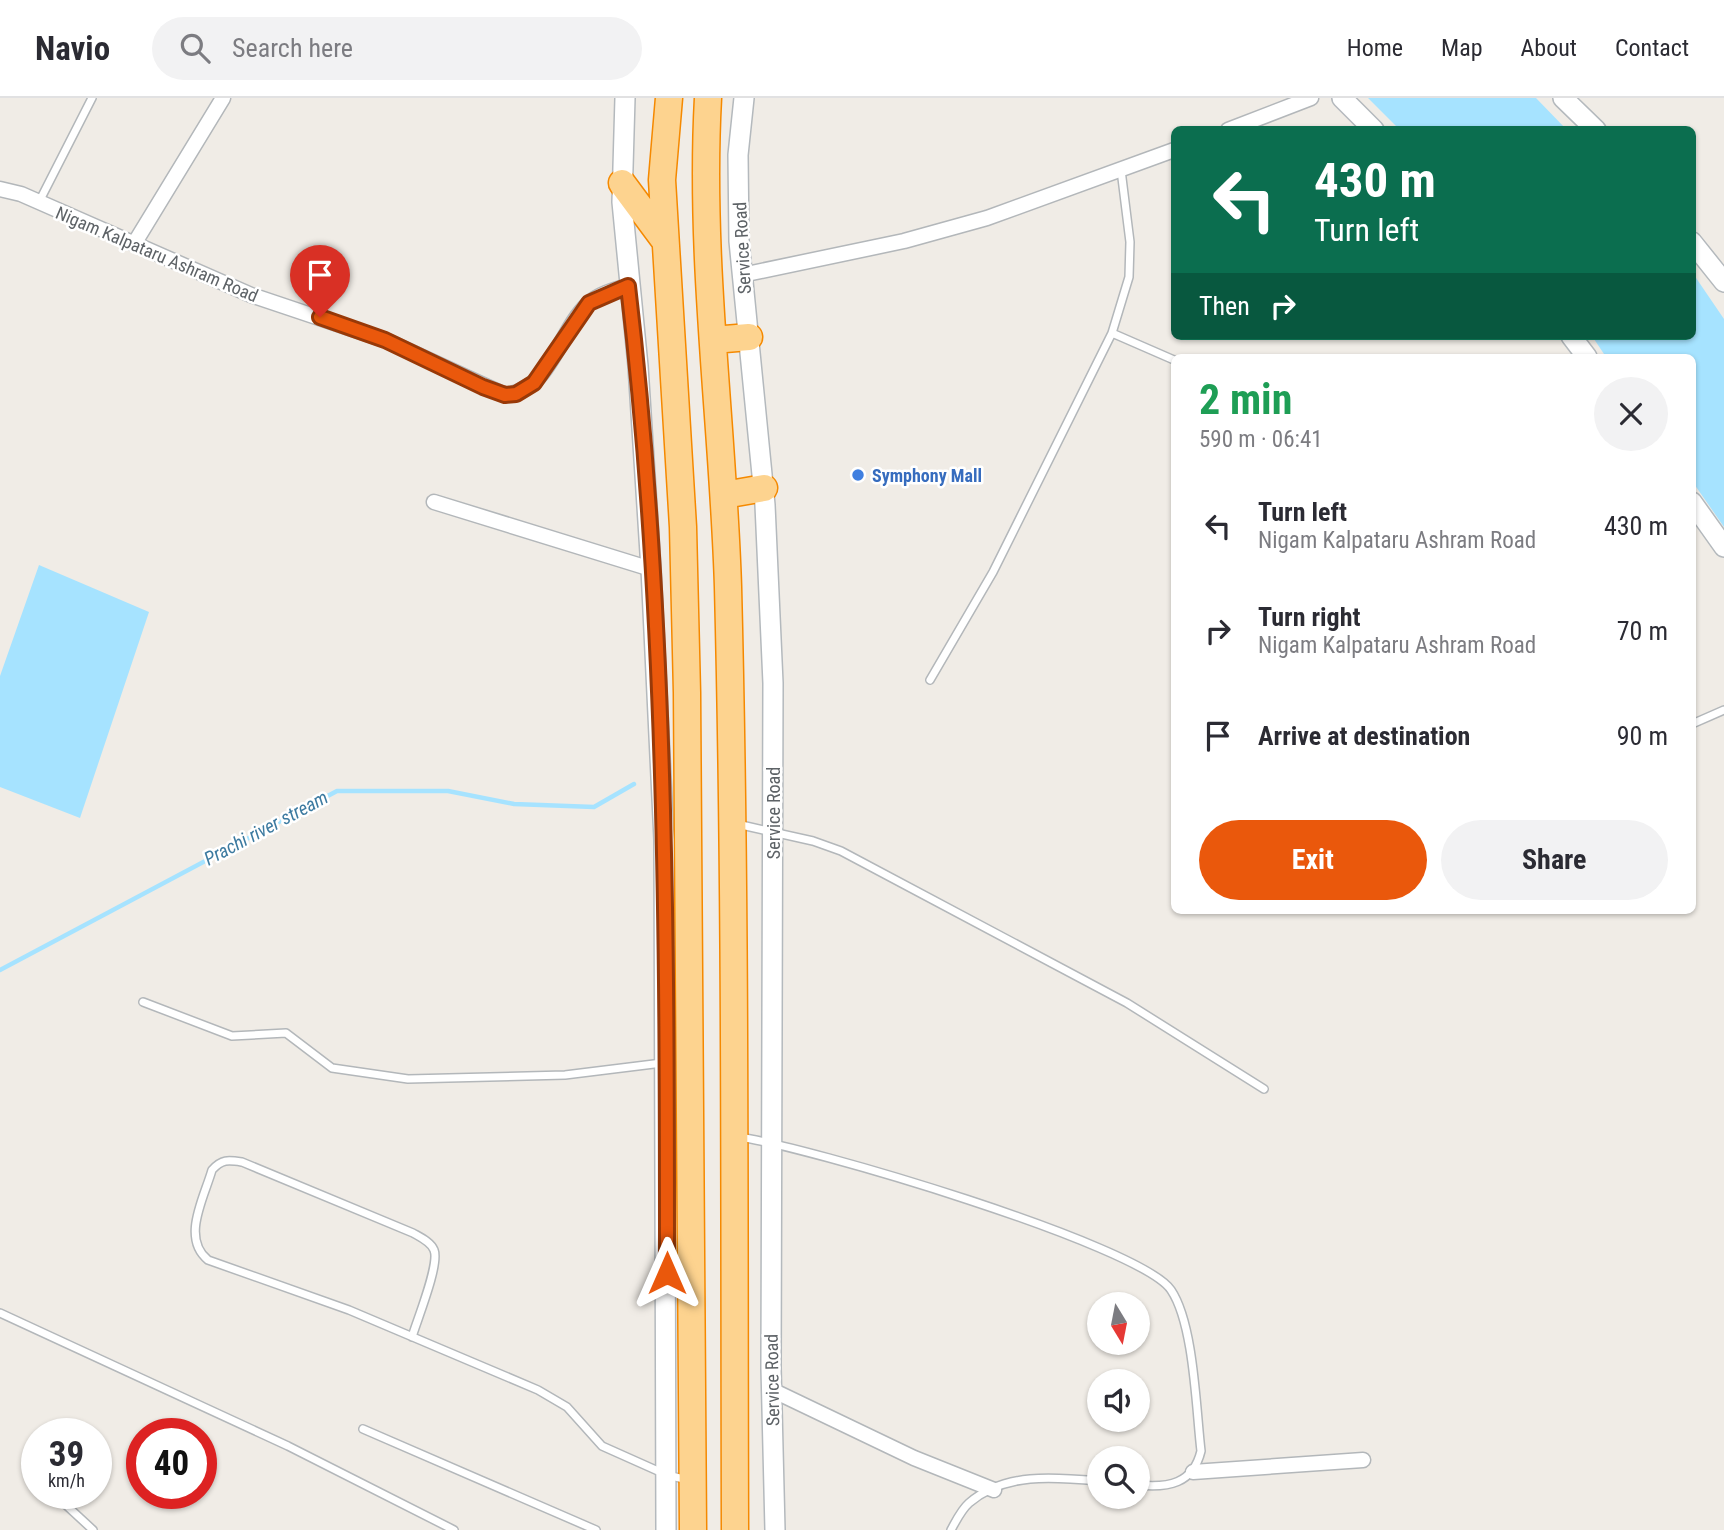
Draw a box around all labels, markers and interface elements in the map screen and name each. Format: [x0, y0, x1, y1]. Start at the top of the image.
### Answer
search box [152, 17, 642, 80]
text: Navio [35, 29, 110, 68]
icon: search [176, 29, 214, 67]
text: Search here [232, 33, 353, 63]
text: Home [1347, 34, 1403, 62]
text: Map [1441, 34, 1483, 62]
text: About [1521, 34, 1577, 62]
text: Contact [1615, 34, 1689, 62]
text: 430 m [1314, 152, 1436, 209]
icon: left [1199, 154, 1290, 245]
street label: Service Road [729, 201, 755, 295]
street label: Nigam Kalpataru Ashram Road [53, 202, 261, 306]
text: Turn left [1314, 211, 1419, 249]
pin [290, 245, 350, 317]
icon: arrive [301, 256, 339, 294]
icon: right [1264, 287, 1302, 325]
text: Then [1199, 291, 1250, 321]
text: 2 min [1199, 375, 1292, 424]
button: close [1594, 377, 1668, 451]
text: 590 m · 06:41 [1199, 426, 1323, 453]
place label: Symphony Mall [872, 465, 982, 486]
marker: Symphony Mall [850, 467, 866, 483]
text: Turn left [1258, 497, 1347, 527]
icon: left [1199, 507, 1237, 545]
text: 430 m [1604, 511, 1668, 541]
text: Nigam Kalpataru Ashram Road [1258, 527, 1536, 554]
text: Turn right [1258, 602, 1360, 632]
icon: right [1199, 612, 1237, 650]
text: 70 m [1617, 616, 1668, 646]
text: Nigam Kalpataru Ashram Road [1258, 632, 1536, 659]
icon: arrive [1199, 717, 1237, 755]
text: Arrive at destination [1258, 721, 1470, 751]
text: 90 m [1617, 721, 1668, 751]
street label: Service Road [763, 767, 784, 859]
water label: Prachi river stream [200, 786, 332, 870]
button: Exit [1199, 820, 1427, 900]
button: Share [1441, 820, 1668, 900]
position arrow [630, 1236, 704, 1310]
north arrow [1087, 1292, 1150, 1354]
map controls [1087, 1292, 1150, 1509]
street label: Service Road [761, 1334, 783, 1426]
button: sound [1087, 1369, 1150, 1432]
speed limit sign: 40 [126, 1418, 217, 1509]
text: 39 [49, 1434, 84, 1475]
button: search [1087, 1446, 1150, 1509]
text: km/h [48, 1470, 85, 1491]

